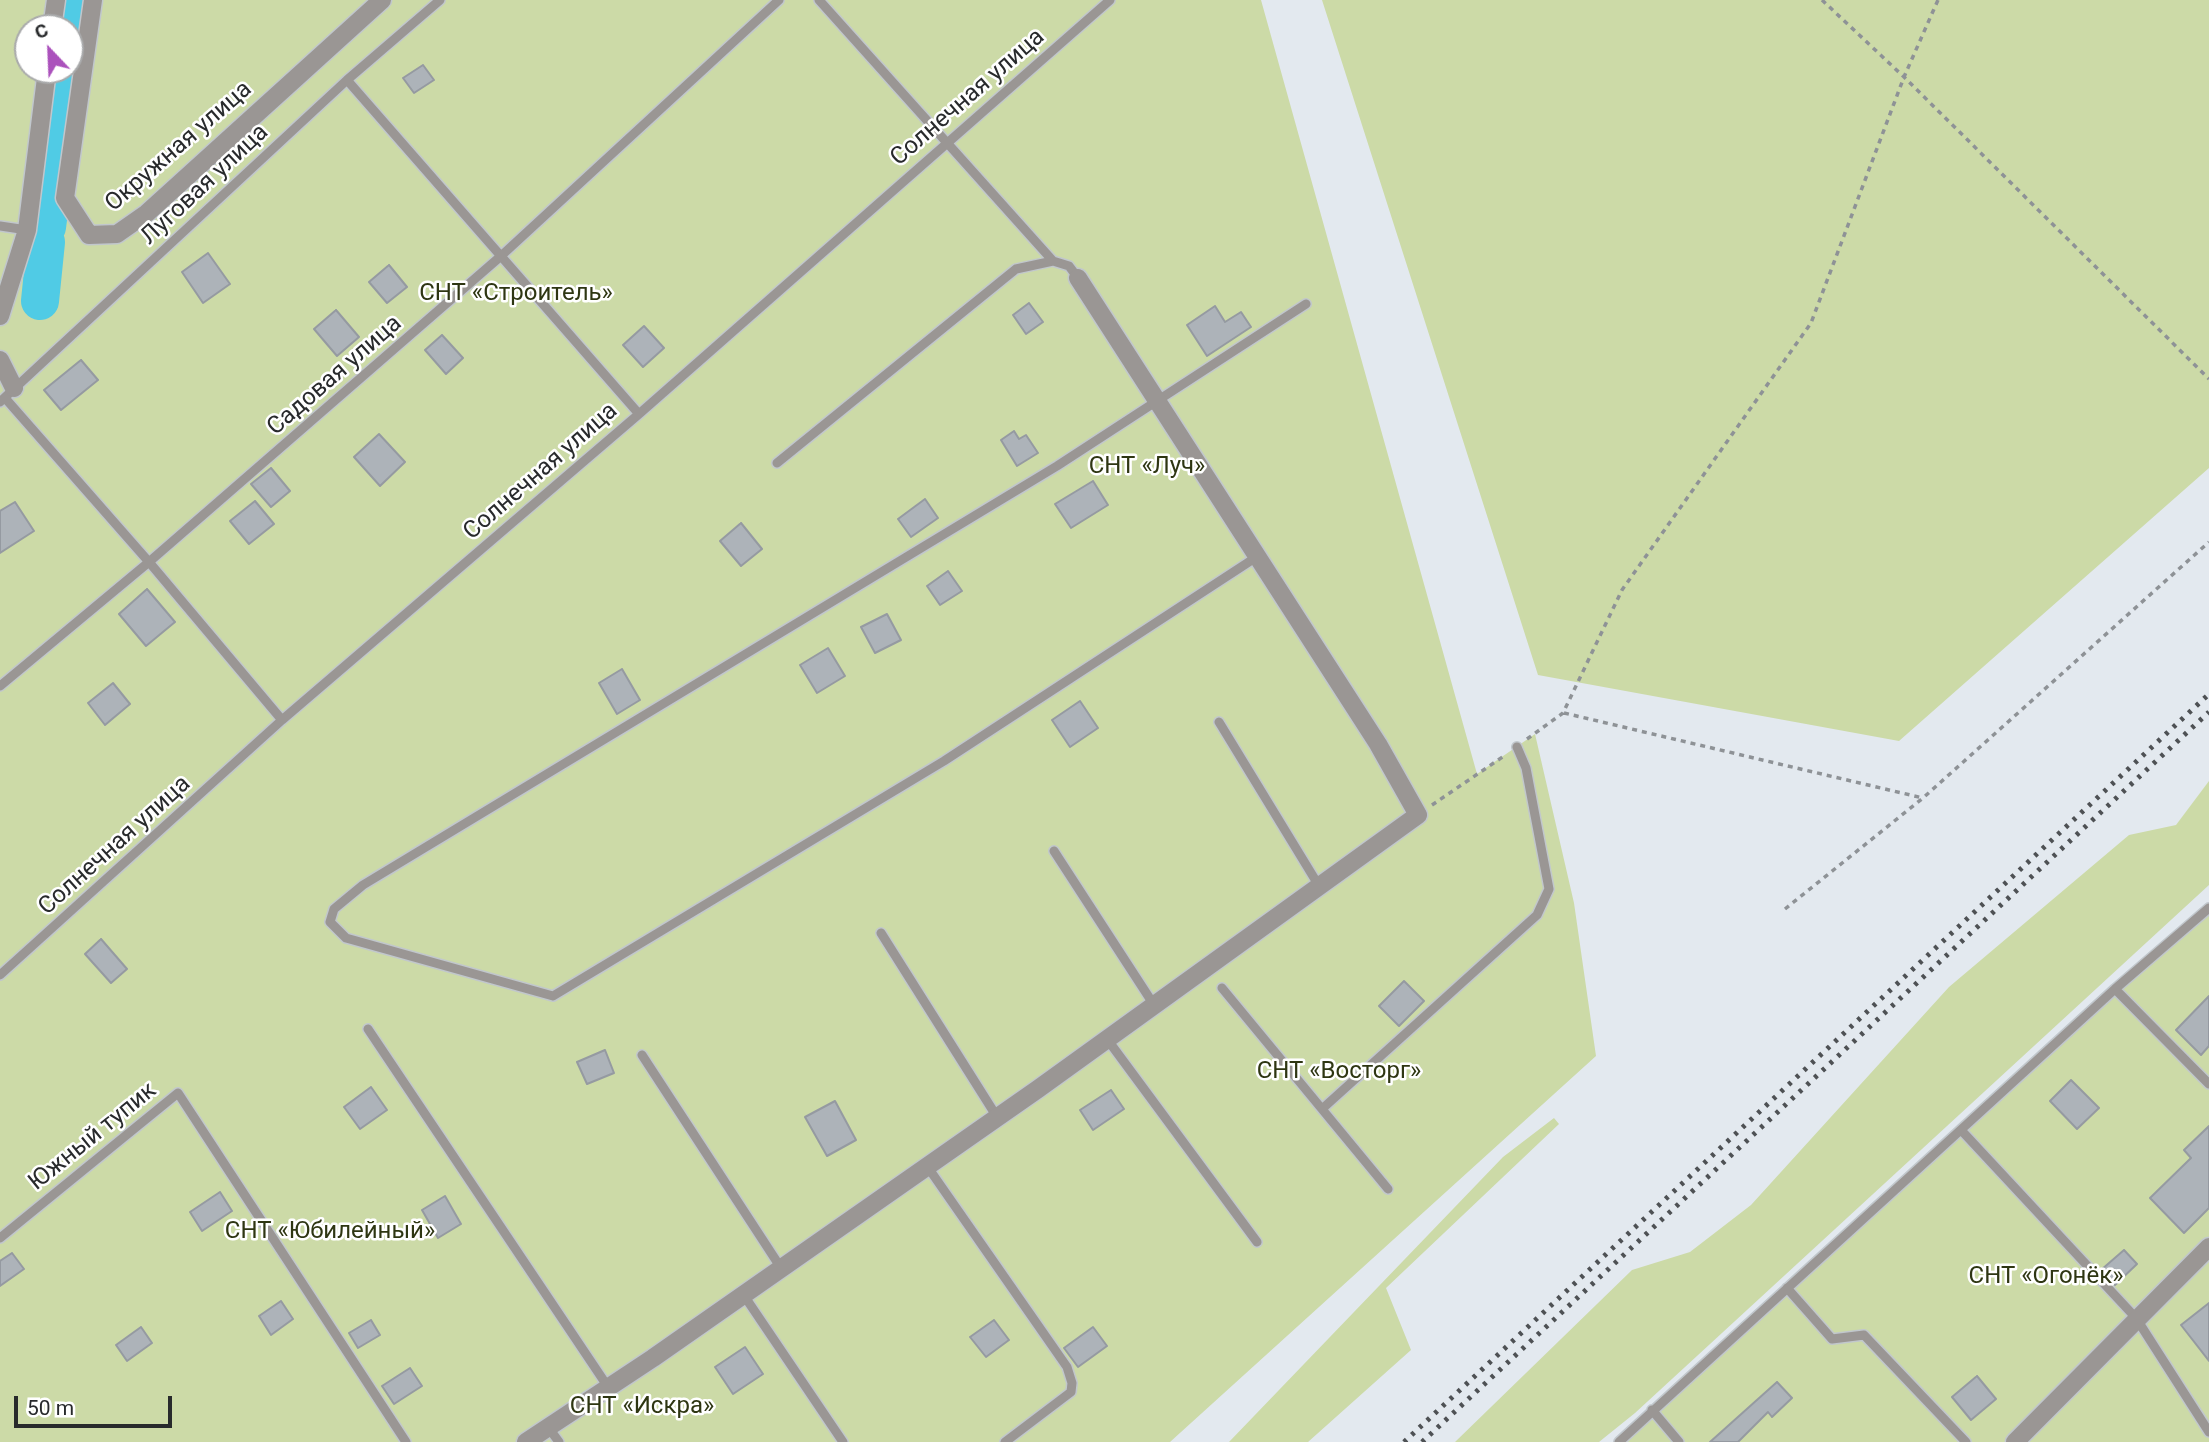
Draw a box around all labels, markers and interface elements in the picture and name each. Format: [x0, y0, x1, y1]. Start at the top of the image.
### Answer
north arrow [14, 14, 84, 84]
text: С [31, 18, 52, 44]
street label: Солнечная улица [885, 23, 1051, 173]
street label: Окружная улица [100, 76, 258, 218]
street label: Луговая улица [135, 119, 275, 251]
park label: СНТ «Строитель» [419, 280, 613, 308]
street label: Садовая улица [262, 310, 408, 442]
street label: Солнечная улица [458, 397, 624, 547]
park label: СНТ «Луч» [1089, 453, 1205, 481]
street label: Солнечная улица [33, 770, 197, 922]
park label: СНТ «Восторг» [1257, 1058, 1421, 1086]
street label: Южный тупик [23, 1077, 163, 1197]
park label: СНТ «Юбилейный» [225, 1218, 435, 1246]
park label: СНТ «Огонёк» [1969, 1263, 2123, 1291]
scale bar [18, 1382, 175, 1426]
park label: СНТ «Искра» [570, 1393, 714, 1421]
text: 50 m [27, 1396, 74, 1420]

